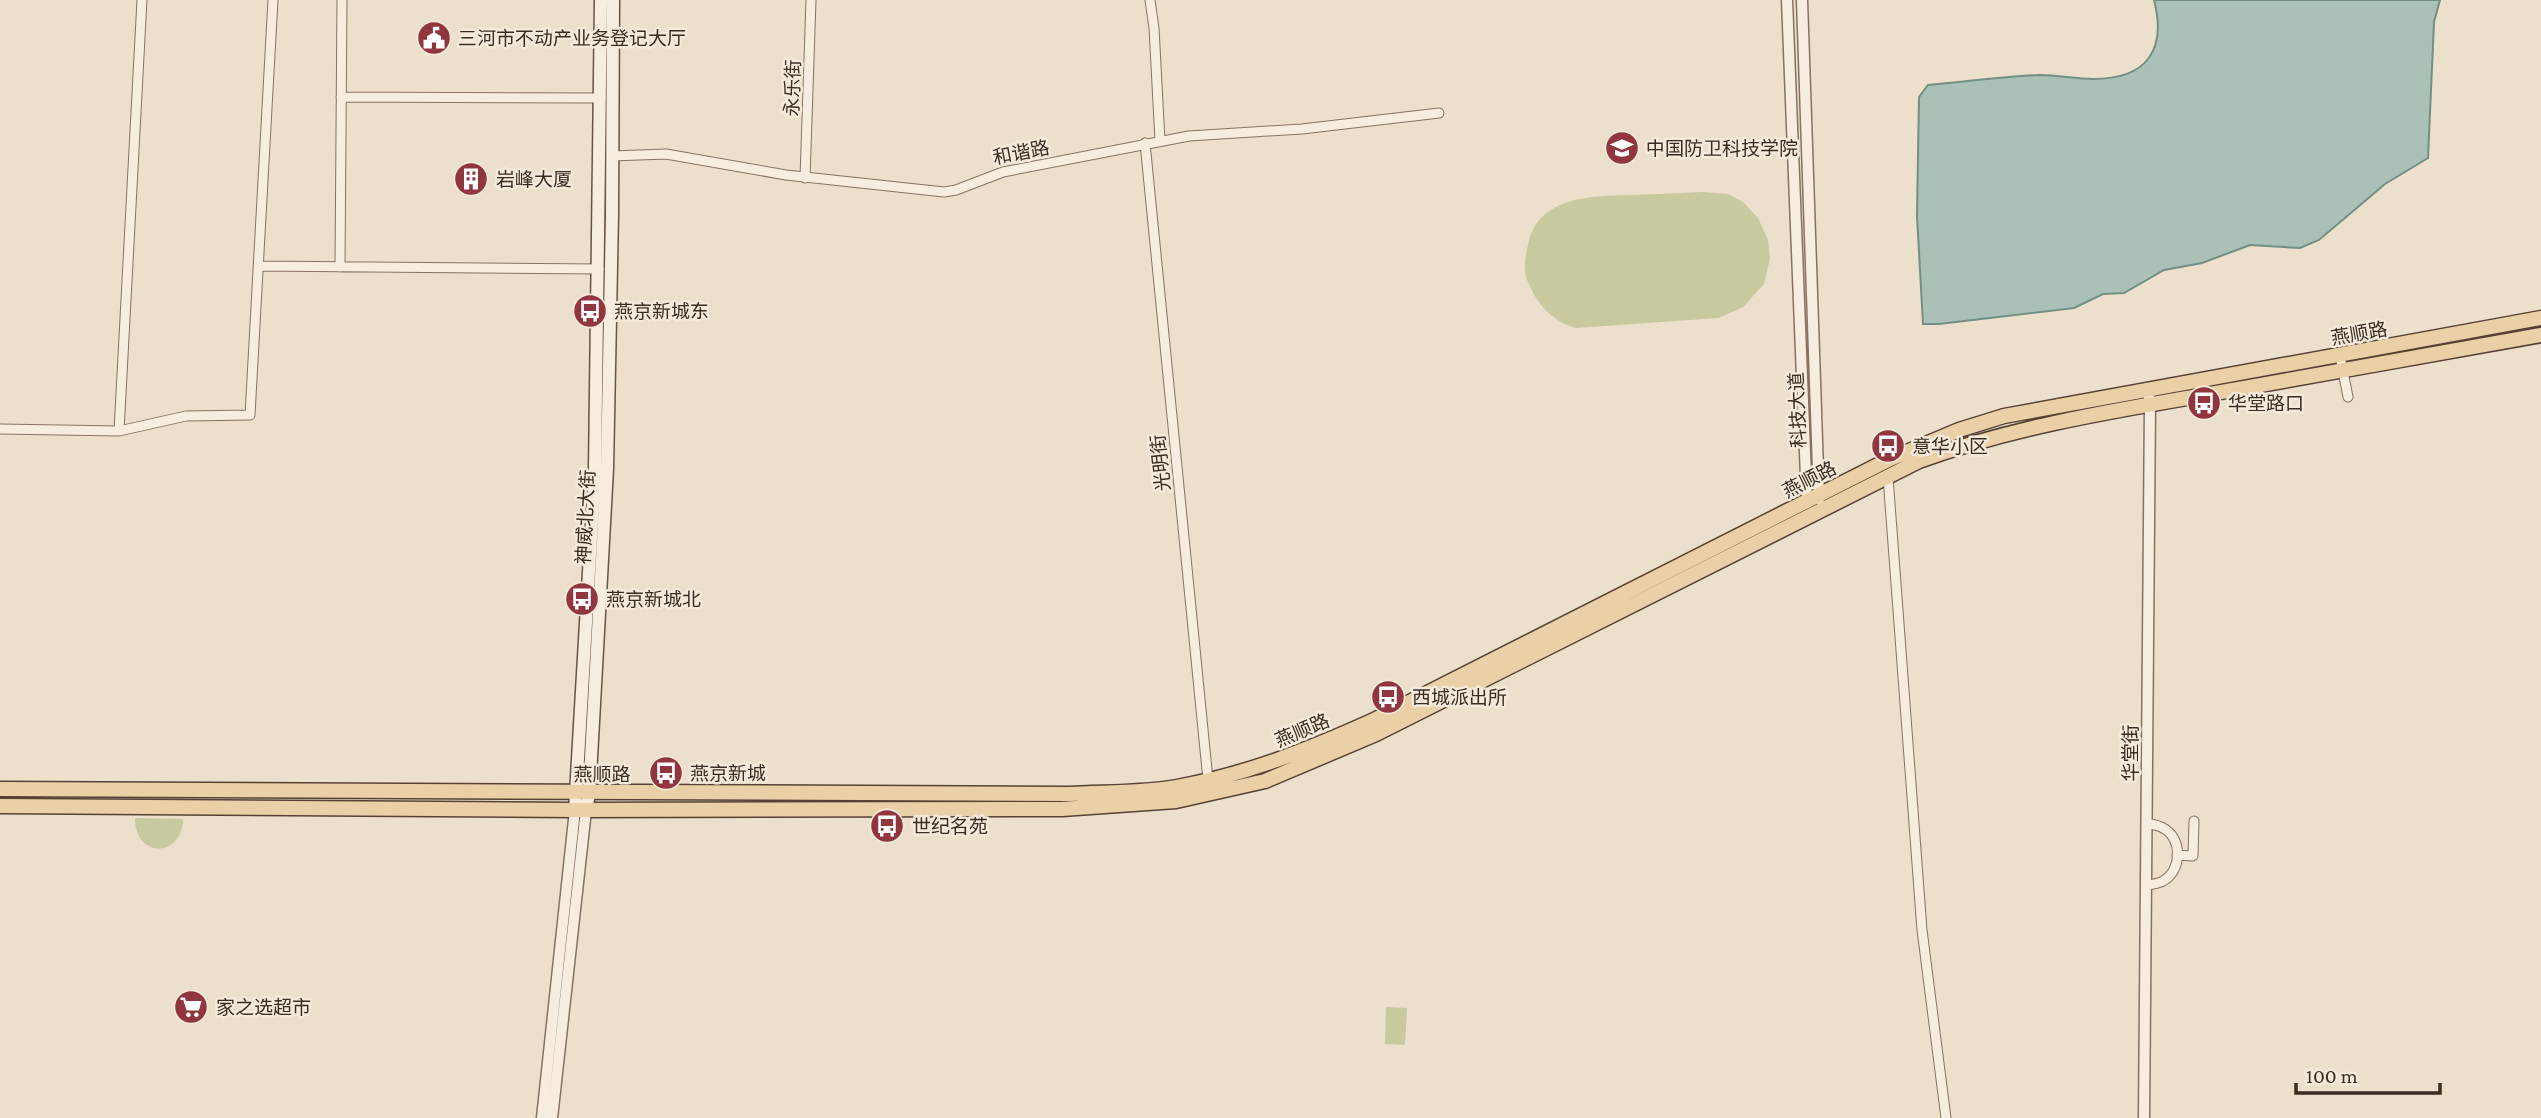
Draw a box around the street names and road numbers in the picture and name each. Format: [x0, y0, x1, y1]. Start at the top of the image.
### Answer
street label: 永乐街 [781, 59, 804, 117]
street label: 和谐路 [991, 137, 1051, 168]
street label: 燕顺路 [2329, 318, 2389, 349]
street label: 科技大道 [1786, 372, 1809, 448]
street label: 光明街 [1147, 433, 1174, 492]
street label: 燕顺路 [1779, 457, 1839, 502]
street label: 神威北大街 [573, 469, 598, 565]
street label: 燕顺路 [1272, 710, 1333, 751]
street label: 华堂街 [2120, 724, 2141, 782]
street label: 燕顺路 [573, 764, 631, 785]

